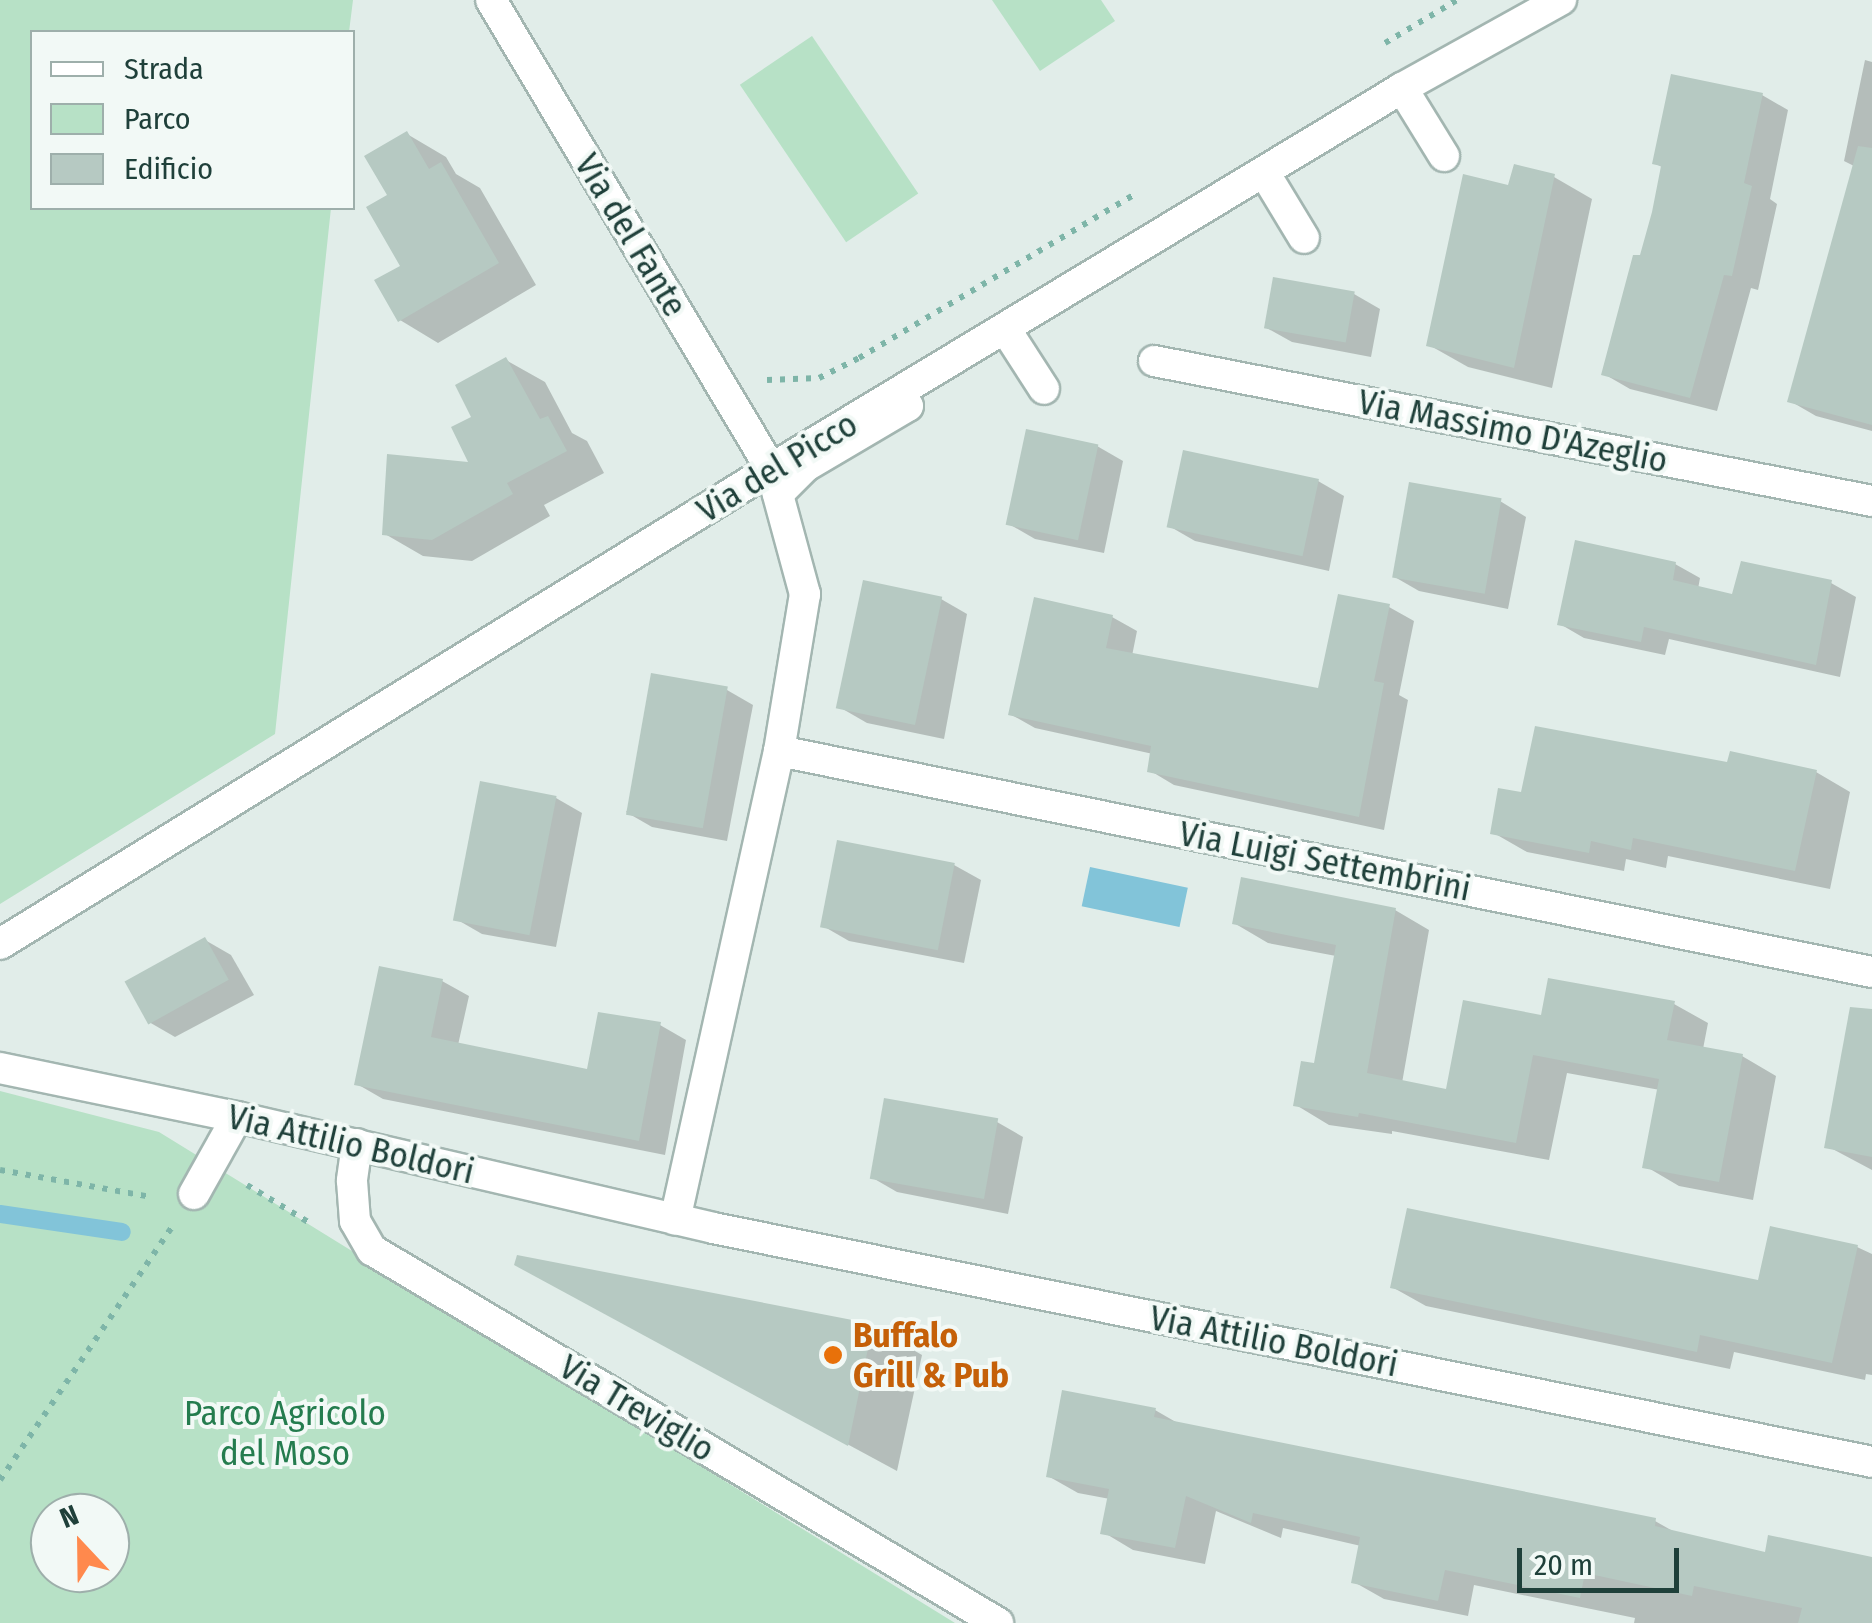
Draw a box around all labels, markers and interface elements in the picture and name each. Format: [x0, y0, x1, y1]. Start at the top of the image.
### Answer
legend [30, 30, 355, 210]
text: Strada [124, 51, 204, 87]
text: Parco [124, 101, 191, 137]
street label: Via del Fante [566, 146, 696, 324]
text: Edificio [124, 151, 213, 187]
street label: Via Massimo D'Azeglio [1355, 380, 1671, 482]
street label: Via del Picco [689, 403, 865, 531]
street label: Via Luigi Settembrini [1176, 812, 1474, 910]
street label: Via Attilio Boldori [224, 1095, 478, 1193]
street label: Via Attilio Boldori [1146, 1296, 1402, 1386]
place label: Buffalo Grill & Pub [853, 1314, 1009, 1396]
marker: Buffalo Grill & Pub [822, 1344, 844, 1366]
street label: Via Treviglio [552, 1345, 722, 1471]
park label: Parco Agricolo del Moso [184, 1392, 386, 1474]
north arrow [30, 1493, 130, 1593]
text: N [55, 1498, 83, 1535]
scale bar [1522, 1528, 1684, 1590]
text: 20 m [1534, 1547, 1593, 1583]

